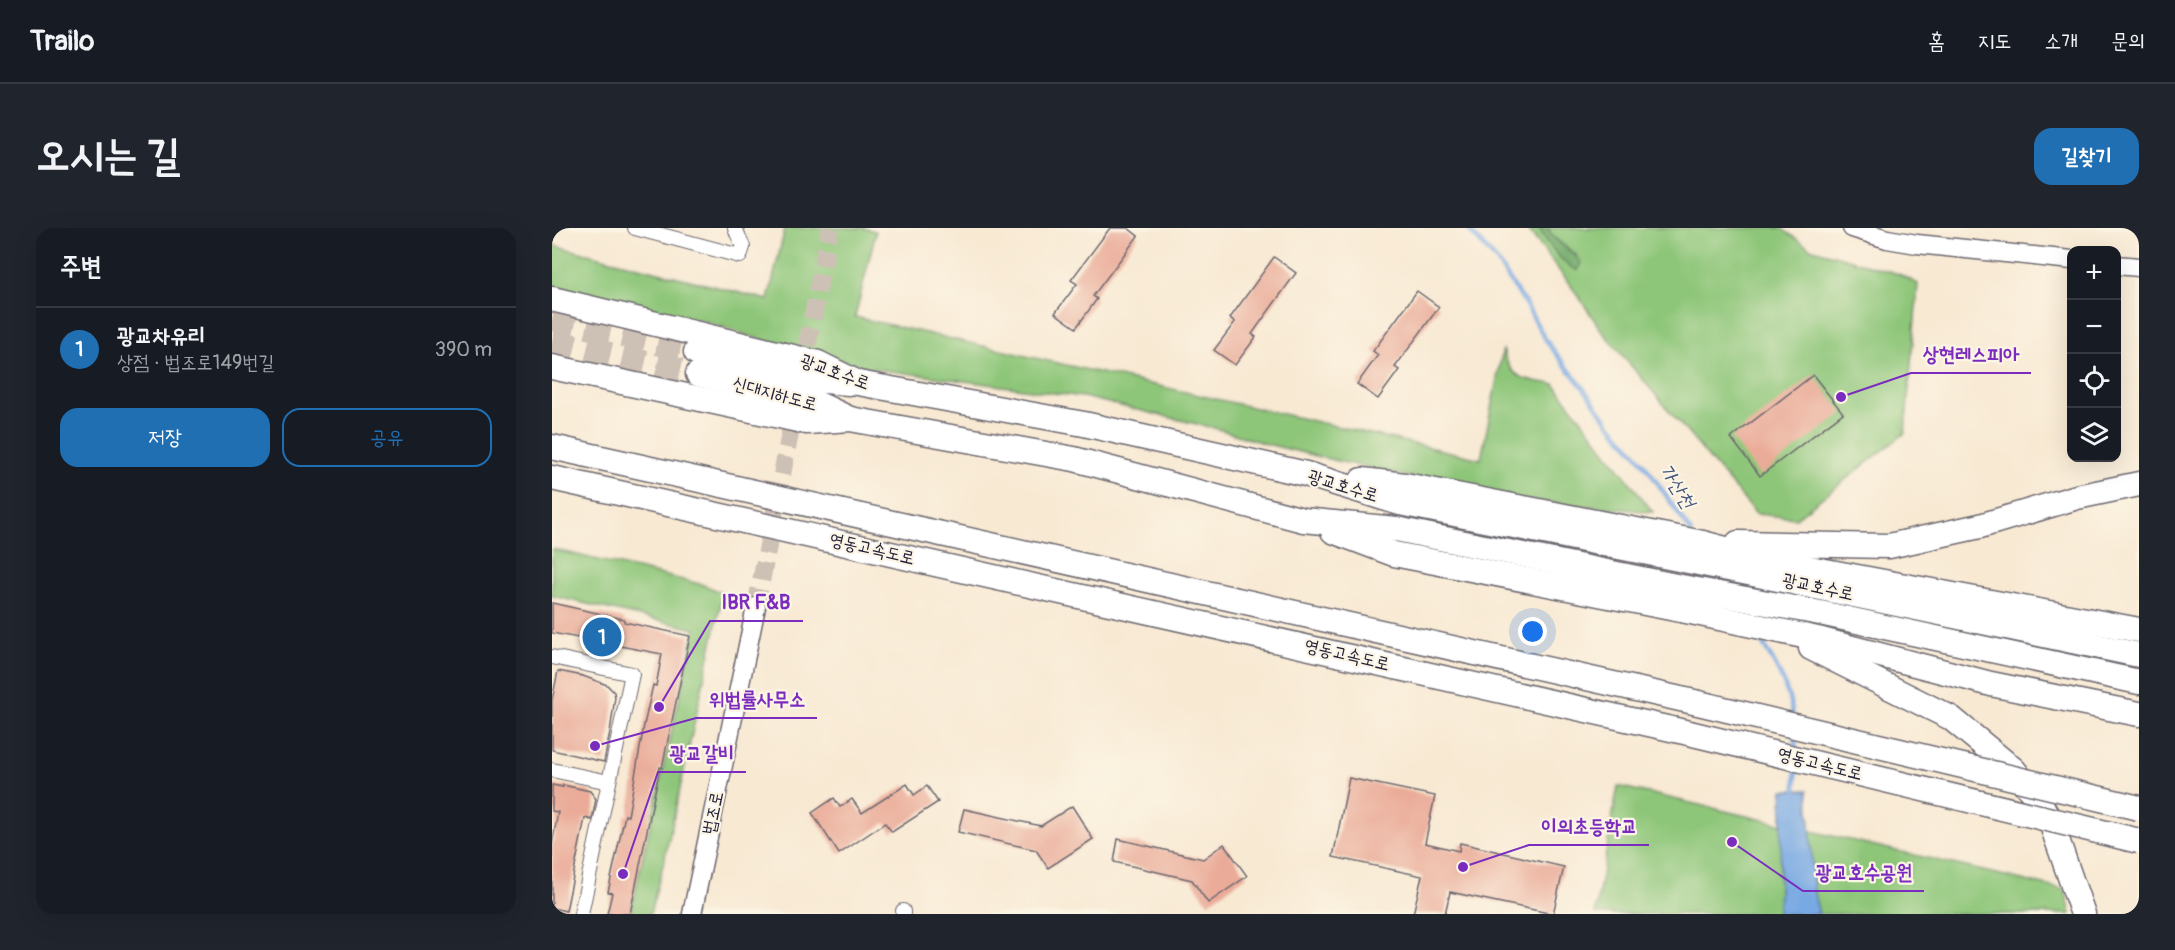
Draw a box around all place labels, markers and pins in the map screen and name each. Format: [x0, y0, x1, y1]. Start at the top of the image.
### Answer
callout: 상현레스피아 [1911, 335, 2031, 373]
callout: IBR F&B [710, 583, 803, 621]
pin: 1 [583, 614, 622, 660]
callout: 위법률사무소 [696, 680, 817, 718]
callout: 광교갈비 [658, 734, 746, 772]
callout: 이의초등학교 [1529, 807, 1649, 845]
callout: 광교호수공원 [1803, 853, 1924, 891]

